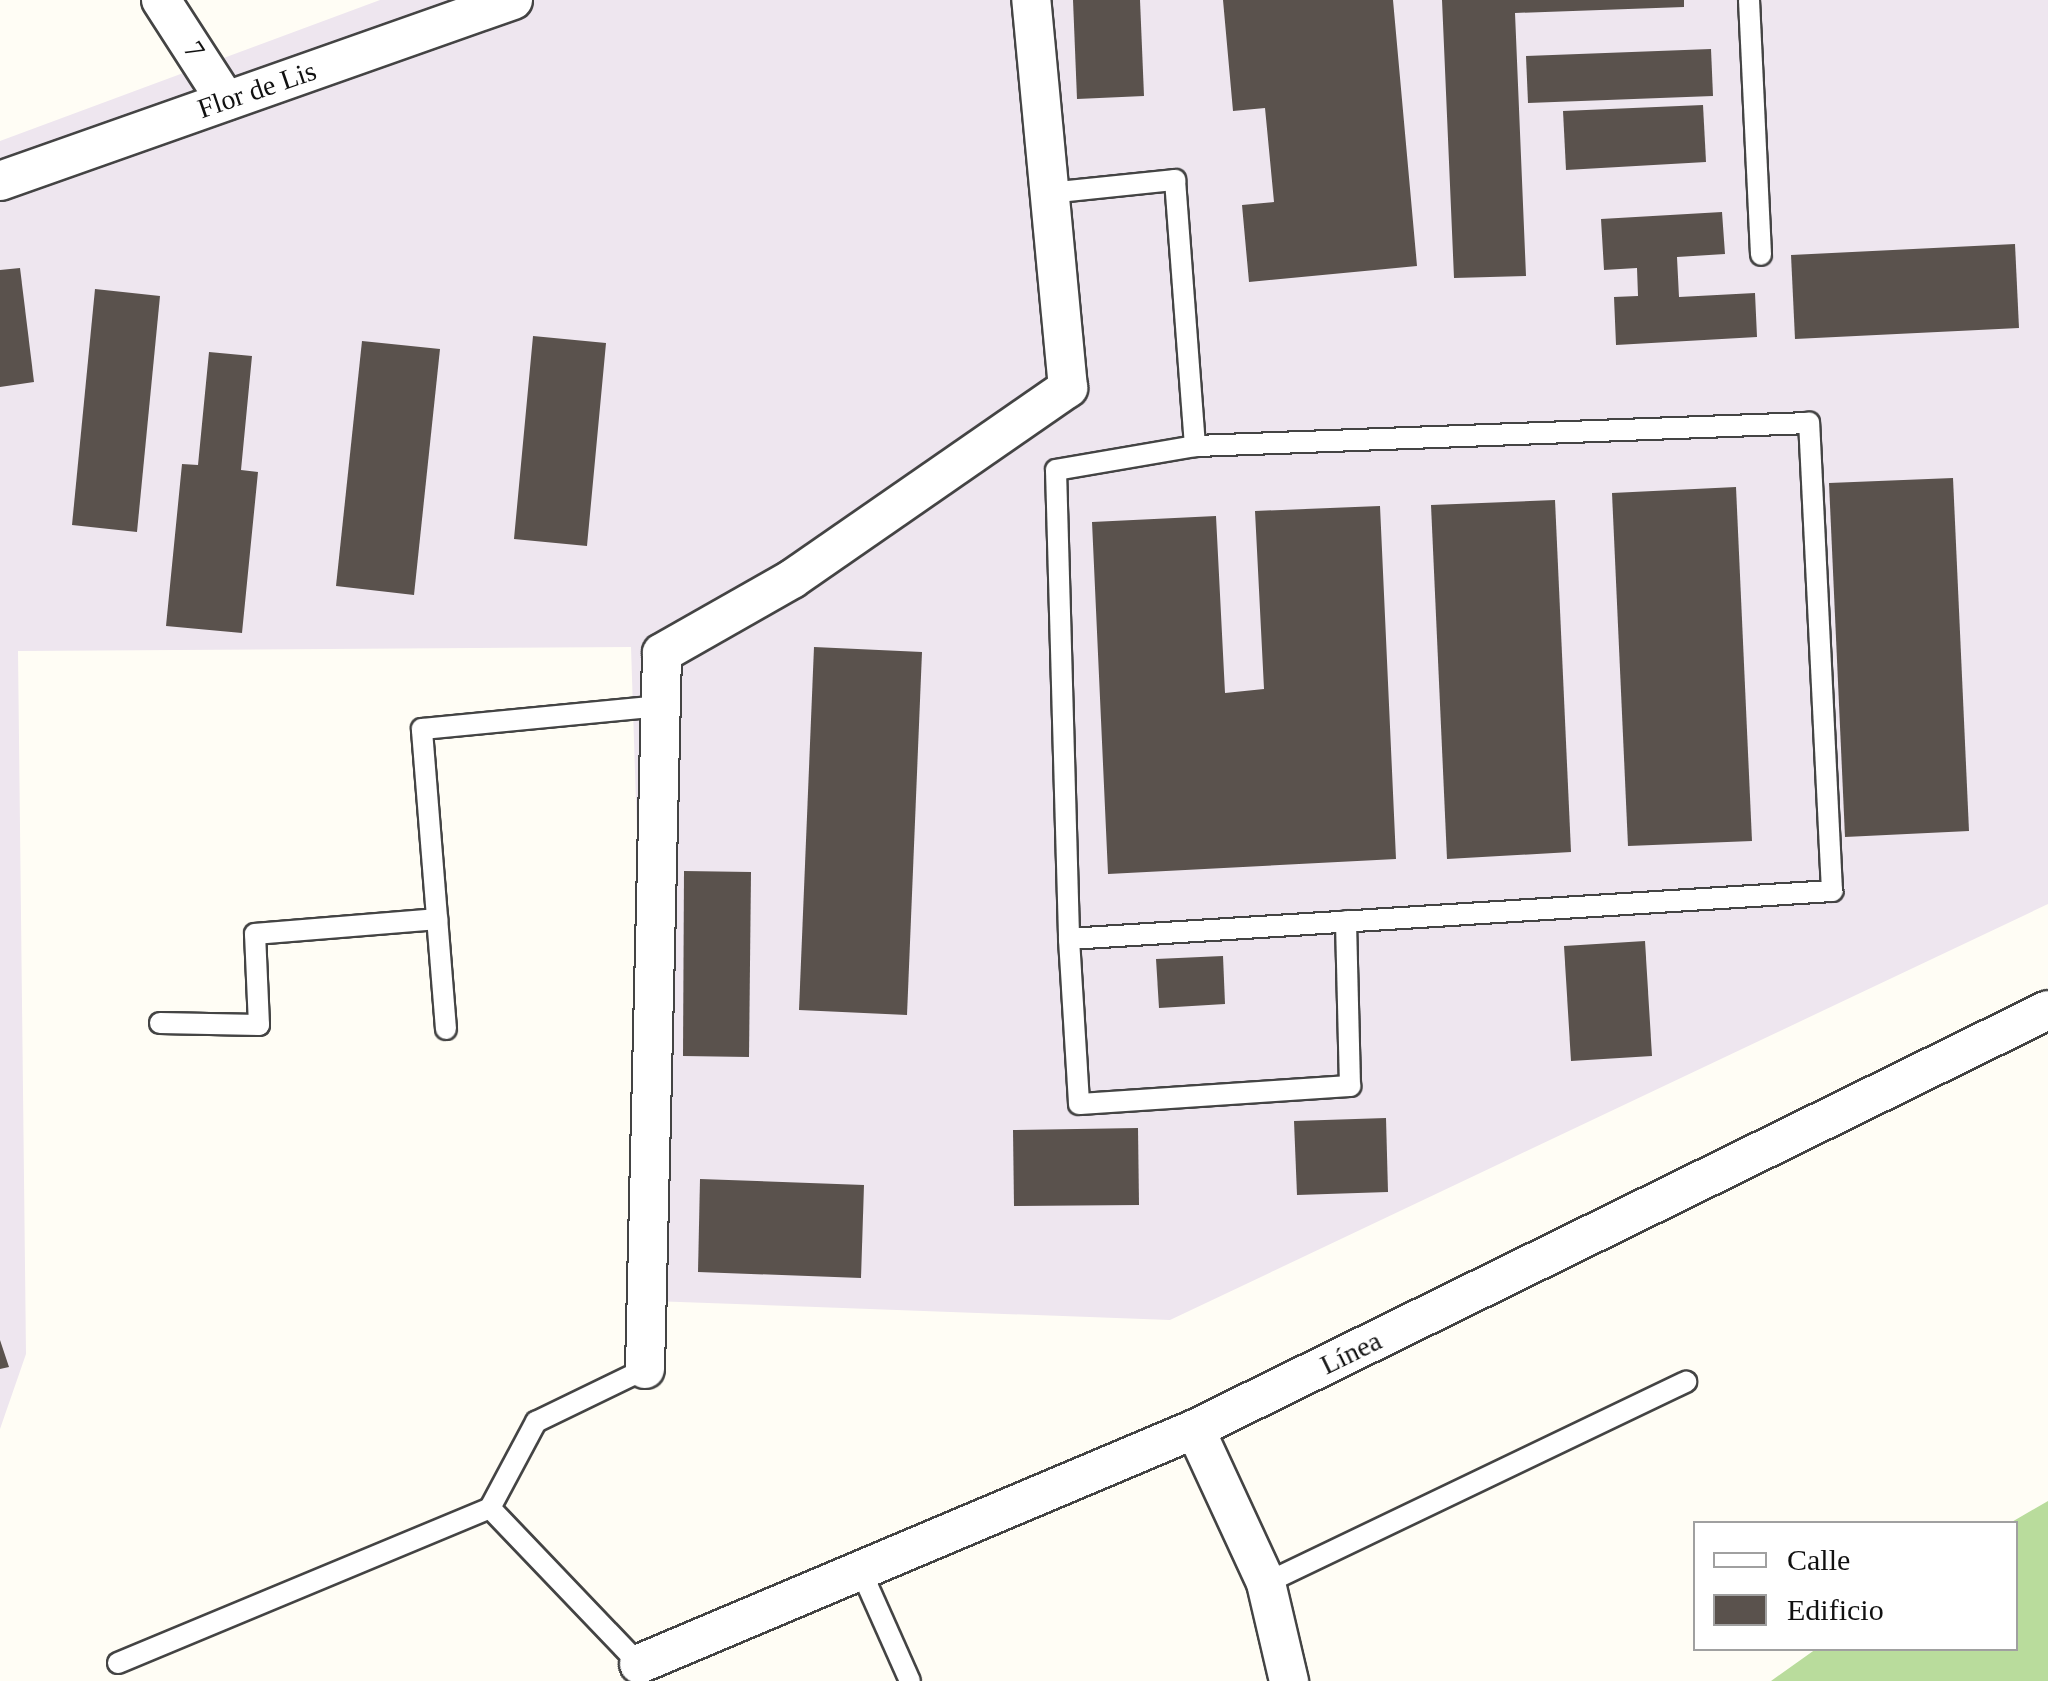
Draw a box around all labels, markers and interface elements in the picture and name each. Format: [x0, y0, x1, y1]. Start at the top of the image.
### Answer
street label: 7 [176, 35, 212, 65]
street label: Flor de Lis [193, 54, 321, 126]
street label: Línea [1315, 1324, 1387, 1382]
legend [1693, 1521, 2018, 1651]
text: Calle [1787, 1543, 1850, 1576]
text: Edificio [1787, 1593, 1884, 1626]

